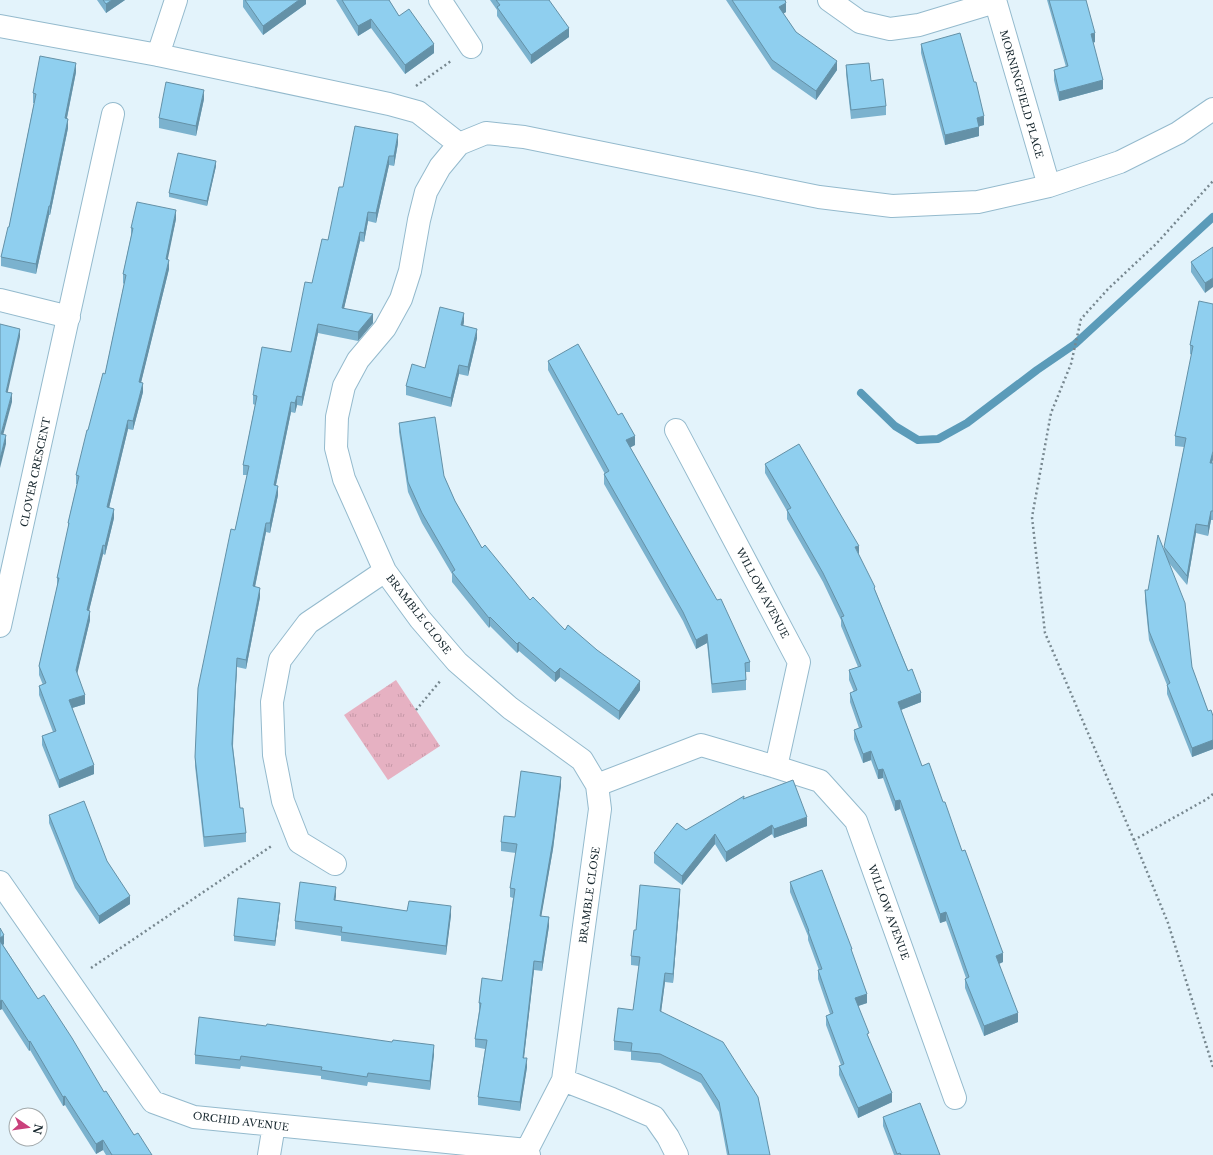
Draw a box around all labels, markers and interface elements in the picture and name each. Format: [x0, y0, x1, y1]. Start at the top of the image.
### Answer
street label: MORNINGFIELD PLACE [997, 29, 1046, 160]
street label: CLOVER CRESCENT [18, 416, 53, 528]
street label: WILLOW AVENUE [733, 545, 792, 641]
street label: BRAMBLE CLOSE [383, 572, 454, 657]
street label: BRAMBLE CLOSE [576, 846, 603, 944]
street label: WILLOW AVENUE [865, 862, 912, 962]
north arrow [8, 1107, 48, 1147]
street label: ORCHID AVENUE [192, 1109, 290, 1134]
text: N [30, 1123, 46, 1137]

